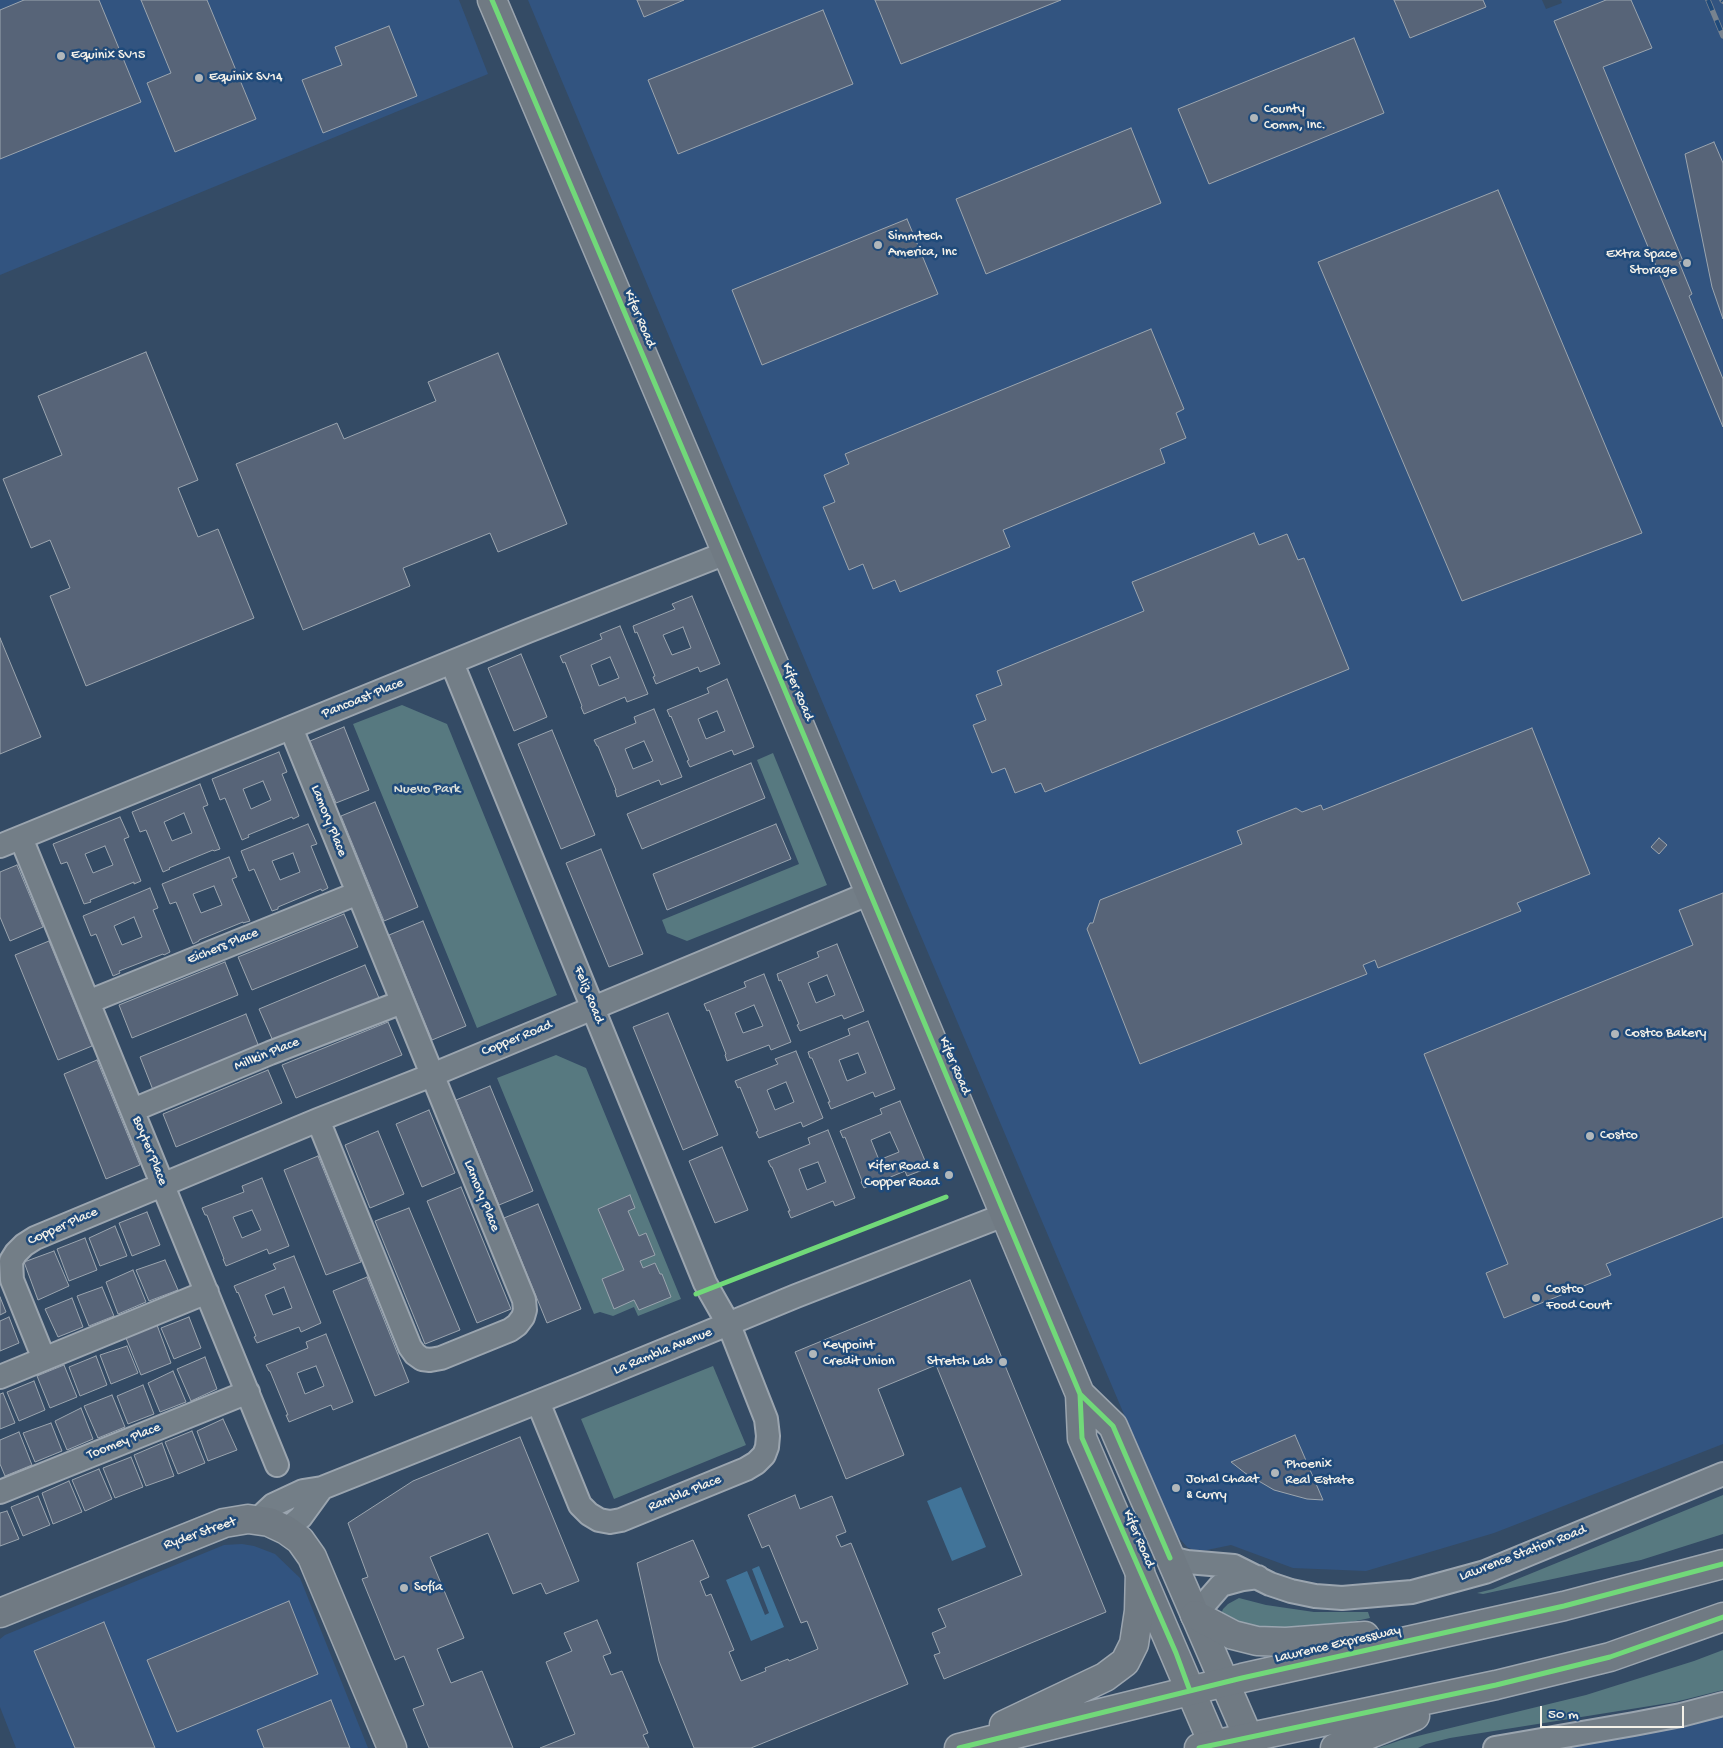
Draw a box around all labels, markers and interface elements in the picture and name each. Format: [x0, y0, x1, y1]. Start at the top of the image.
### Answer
place label: Equinix SV15 [71, 48, 145, 64]
marker: Equinix SV15 [55, 50, 67, 62]
place label: Equinix SV14 [209, 70, 283, 86]
marker: Equinix SV14 [193, 72, 205, 84]
place label: County Comm, Inc. [1264, 102, 1326, 134]
marker: County Comm, Inc. [1248, 112, 1260, 124]
place label: Simmtech America, Inc [888, 229, 956, 262]
marker: Simmtech America, Inc [872, 239, 884, 251]
place label: Extra Space Storage [1606, 247, 1677, 280]
marker: Extra Space Storage [1681, 257, 1693, 269]
street label: Kifer Road [619, 288, 659, 350]
street label: Kifer Road [777, 661, 817, 723]
street label: Pancoast Place [320, 675, 406, 723]
park label: Nuevo Park [394, 782, 460, 798]
street label: Lamory Place [306, 783, 350, 859]
street label: Eichers Place [185, 925, 261, 969]
street label: Feliz Road [569, 964, 607, 1026]
street label: Copper Road [479, 1017, 555, 1061]
place label: Costco Bakery [1625, 1026, 1706, 1042]
marker: Costco Bakery [1609, 1028, 1621, 1040]
street label: Millkin Place [232, 1034, 302, 1076]
street label: Kifer Road [934, 1035, 974, 1097]
street label: Boyter Place [128, 1114, 170, 1188]
place label: Costco [1600, 1128, 1638, 1144]
marker: Costco [1584, 1130, 1596, 1142]
street label: Lamory Place [459, 1158, 503, 1234]
place label: Kifer Road & Copper Road [864, 1159, 939, 1192]
marker: Kifer Road & Copper Road [943, 1169, 955, 1181]
street label: Copper Place [25, 1204, 101, 1250]
place label: Costco Food Court [1546, 1282, 1611, 1314]
marker: Costco Food Court [1530, 1292, 1542, 1304]
street label: La Rambla Avenue [611, 1325, 715, 1379]
place label: Keypoint Credit Union [823, 1338, 895, 1370]
marker: Keypoint Credit Union [807, 1348, 819, 1360]
place label: Stretch Lab [927, 1354, 993, 1370]
marker: Stretch Lab [997, 1356, 1009, 1368]
street label: Toomey Place [85, 1420, 163, 1464]
place label: Phoenix Real Estate [1285, 1457, 1354, 1490]
marker: Phoenix Real Estate [1269, 1467, 1281, 1479]
street label: Rambla Place [646, 1472, 724, 1516]
place label: Johal Chaat & Curry [1186, 1472, 1259, 1504]
marker: Johal Chaat & Curry [1170, 1482, 1182, 1494]
street label: Kifer Road [1118, 1508, 1158, 1570]
street label: Ryder Street [162, 1514, 238, 1554]
street label: Lawrence Station Road [1457, 1522, 1589, 1586]
place label: Sofía [414, 1580, 443, 1596]
marker: Sofía [398, 1582, 410, 1594]
street label: Lawrence Expressway [1273, 1622, 1403, 1668]
scale bar [1543, 1696, 1687, 1728]
text: 50 m [1548, 1706, 1579, 1724]

